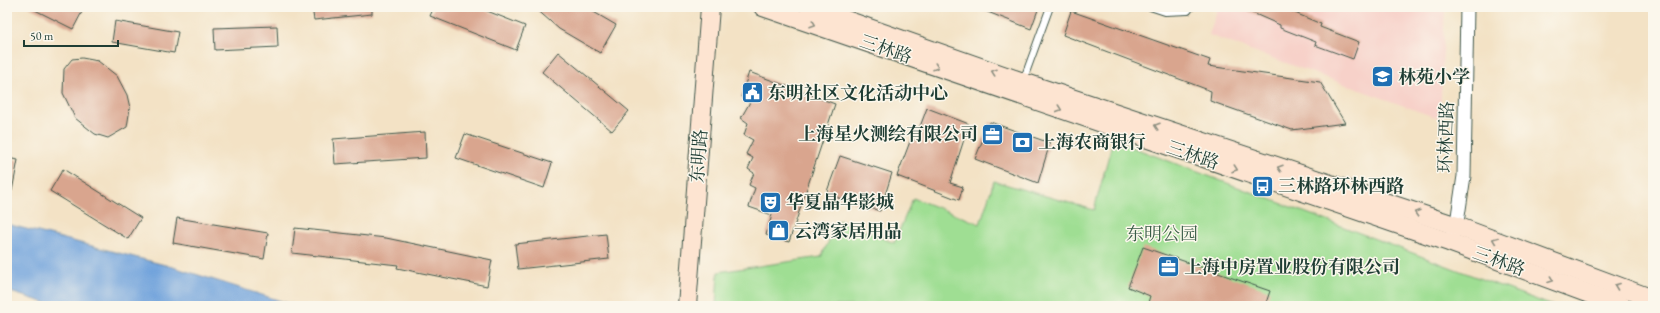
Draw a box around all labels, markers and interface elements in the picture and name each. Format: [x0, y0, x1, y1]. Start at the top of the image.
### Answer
one-way arrow [809, 20, 816, 28]
scale bar [24, 22, 118, 48]
text: 50 m [30, 28, 54, 44]
street label: 三林路 [857, 29, 915, 68]
one-way arrow [932, 62, 939, 70]
school or university icon: 林苑小学 [1370, 64, 1396, 90]
place label: 林苑小学 [1398, 65, 1470, 88]
one-way arrow [991, 68, 998, 76]
public building icon: 东明社区文化活动中心 [740, 80, 766, 106]
place label: 东明社区文化活动中心 [768, 81, 948, 104]
street label: 环林西路 [1433, 101, 1458, 173]
one-way arrow [1055, 104, 1062, 113]
office icon: 上海星火测绘有限公司 [980, 121, 1006, 147]
place label: 上海星火测绘有限公司 [798, 122, 978, 145]
one-way arrow [1154, 123, 1161, 131]
street label: 东明路 [685, 128, 712, 184]
bank icon: 上海农商银行 [1010, 129, 1036, 155]
place label: 上海农商银行 [1038, 130, 1146, 153]
street label: 三林路 [1164, 135, 1222, 174]
one-way arrow [1277, 164, 1284, 172]
one-way arrow [1231, 165, 1238, 173]
bus stop icon: 三林路环林西路 [1249, 173, 1275, 199]
place label: 三林路环林西路 [1278, 174, 1404, 197]
theatre icon: 华夏晶华影城 [757, 189, 783, 215]
place label: 华夏晶华影城 [786, 190, 894, 213]
one-way arrow [1414, 209, 1421, 218]
shop icon: 云湾家居用品 [765, 218, 791, 244]
place label: 云湾家居用品 [794, 219, 902, 242]
park label: 东明公园 [1126, 222, 1198, 245]
one-way arrow [1491, 236, 1498, 244]
street label: 三林路 [1470, 240, 1528, 281]
office icon: 上海中房置业股份有限公司 [1155, 254, 1181, 280]
place label: 上海中房置业股份有限公司 [1184, 255, 1400, 278]
one-way arrow [1548, 275, 1555, 283]
one-way arrow [1613, 282, 1620, 290]

